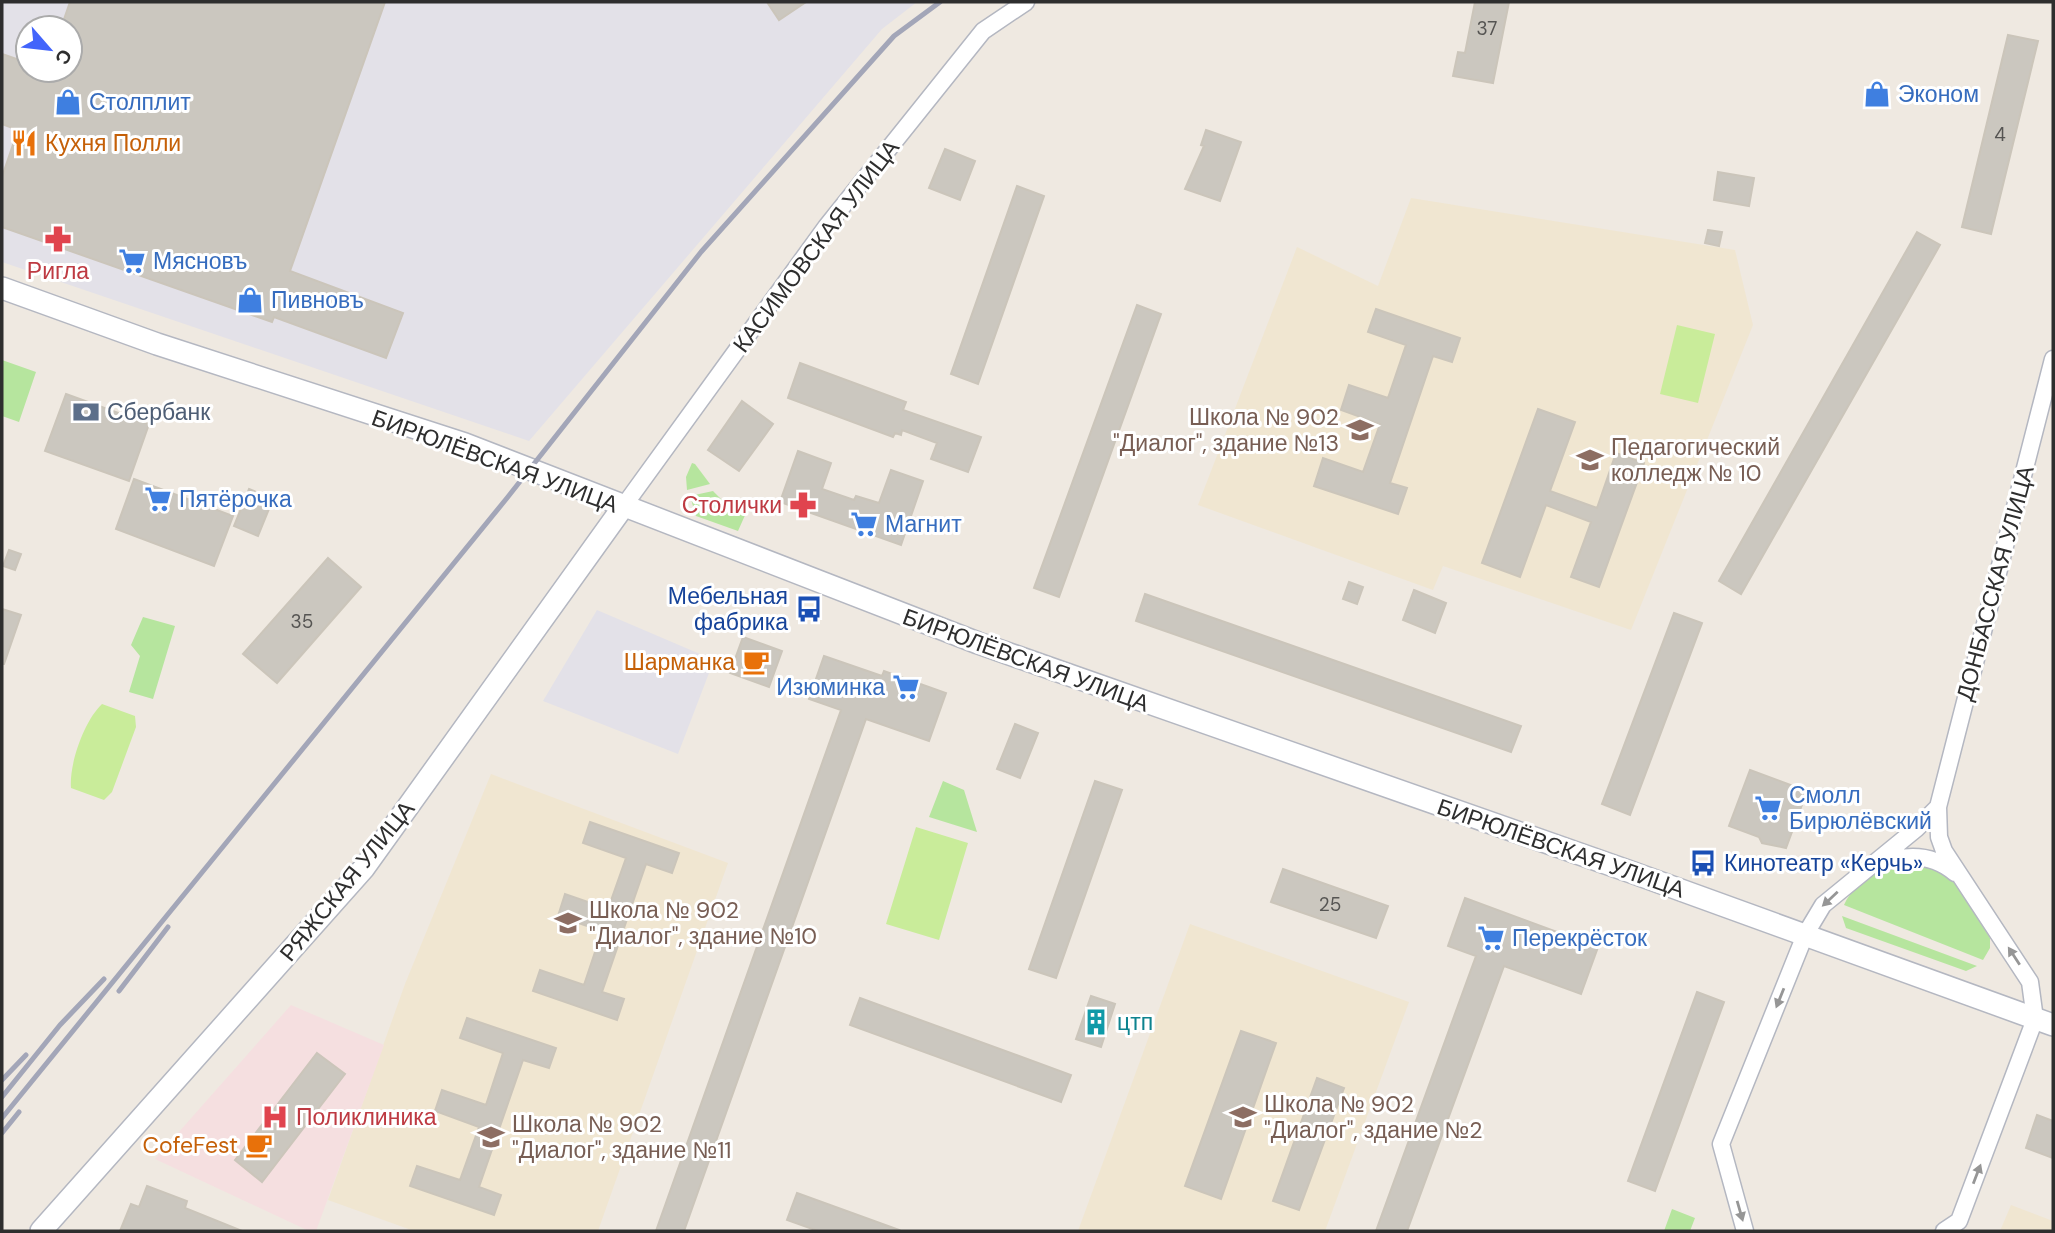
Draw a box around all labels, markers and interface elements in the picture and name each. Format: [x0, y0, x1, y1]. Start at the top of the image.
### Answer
north arrow [14, 14, 84, 84]
house number: 37 [1476, 16, 1498, 41]
text: С [49, 45, 78, 69]
shop icon: Эконом [1862, 79, 1892, 109]
place label: Эконом [1898, 79, 1979, 109]
shop icon: Столплит [53, 87, 83, 117]
place label: Столплит [89, 87, 191, 117]
house number: 4 [1994, 122, 2006, 147]
restaurant icon: Кухня Полли [9, 128, 39, 158]
place label: Кухня Полли [45, 128, 181, 158]
street label: КАСИМОВСКАЯ УЛИЦА [726, 133, 906, 358]
pharmacy icon: Ригла [43, 224, 73, 254]
supermarket icon: Мясновъ [117, 246, 147, 276]
place label: Мясновъ [153, 246, 247, 276]
place label: Ригла [27, 256, 89, 286]
shop icon: Пивновъ [235, 285, 265, 315]
place label: Пивновъ [271, 285, 364, 315]
bank icon: Сбербанк [71, 397, 101, 427]
place label: Сбербанк [107, 397, 211, 427]
street label: БИРЮЛЁВСКАЯ УЛИЦА [368, 402, 623, 520]
place label: Школа № 902 "Диалог", здание №13 [1113, 402, 1339, 458]
school or university icon: Школа № 902 "Диалог", здание №13 [1345, 415, 1375, 445]
place label: Педагогический колледж № 10 [1611, 432, 1780, 488]
school or university icon: Педагогический колледж № 10 [1575, 445, 1605, 475]
street label: ДОНБАССКАЯ УЛИЦА [1949, 462, 2041, 704]
supermarket icon: Пятёрочка [143, 484, 173, 514]
place label: Пятёрочка [179, 484, 292, 514]
place label: Столички [682, 490, 782, 520]
pharmacy icon: Столички [788, 490, 818, 520]
supermarket icon: Магнит [849, 509, 879, 539]
place label: Магнит [885, 509, 962, 539]
place label: Мебельная фабрика [668, 581, 788, 637]
bus stop icon: Мебельная фабрика [794, 594, 824, 624]
street label: БИРЮЛЁВСКАЯ УЛИЦА [899, 601, 1154, 719]
house number: 35 [291, 609, 313, 634]
place label: Шарманка [624, 647, 735, 677]
cafe icon: Шарманка [741, 647, 771, 677]
place label: Изюминка [776, 672, 885, 702]
supermarket icon: Изюминка [891, 672, 921, 702]
place label: Смолл Бирюлёвский [1789, 780, 1932, 836]
street label: БИРЮЛЁВСКАЯ УЛИЦА [1433, 791, 1689, 905]
supermarket icon: Смолл Бирюлёвский [1753, 793, 1783, 823]
street label: РЯЖСКАЯ УЛИЦА [273, 794, 421, 968]
bus stop icon: Кинотеатр «Керчь» [1688, 848, 1718, 878]
place label: Кинотеатр «Керчь» [1724, 848, 1923, 878]
one-way arrow [1822, 891, 1839, 908]
house number: 25 [1319, 892, 1341, 917]
place label: Школа № 902 "Диалог", здание №10 [589, 895, 817, 951]
school or university icon: Школа № 902 "Диалог", здание №10 [553, 908, 583, 938]
supermarket icon: Перекрёсток [1476, 923, 1506, 953]
place label: Перекрёсток [1512, 923, 1648, 953]
one-way arrow [2007, 946, 2020, 966]
one-way arrow [1774, 988, 1785, 1009]
building icon: цтп [1081, 1007, 1111, 1037]
place label: цтп [1117, 1007, 1153, 1037]
place label: Школа № 902 "Диалог", здание №2 [1264, 1089, 1482, 1145]
hospital icon: Поликлиника [260, 1102, 290, 1132]
place label: Поликлиника [296, 1102, 437, 1132]
school or university icon: Школа № 902 "Диалог", здание №2 [1228, 1102, 1258, 1132]
place label: Школа № 902 "Диалог", здание №11 [512, 1109, 732, 1165]
school or university icon: Школа № 902 "Диалог", здание №11 [476, 1122, 506, 1152]
place label: CofeFest [143, 1130, 238, 1160]
cafe icon: CofeFest [244, 1130, 274, 1160]
one-way arrow [1972, 1163, 1983, 1184]
one-way arrow [1735, 1201, 1745, 1222]

